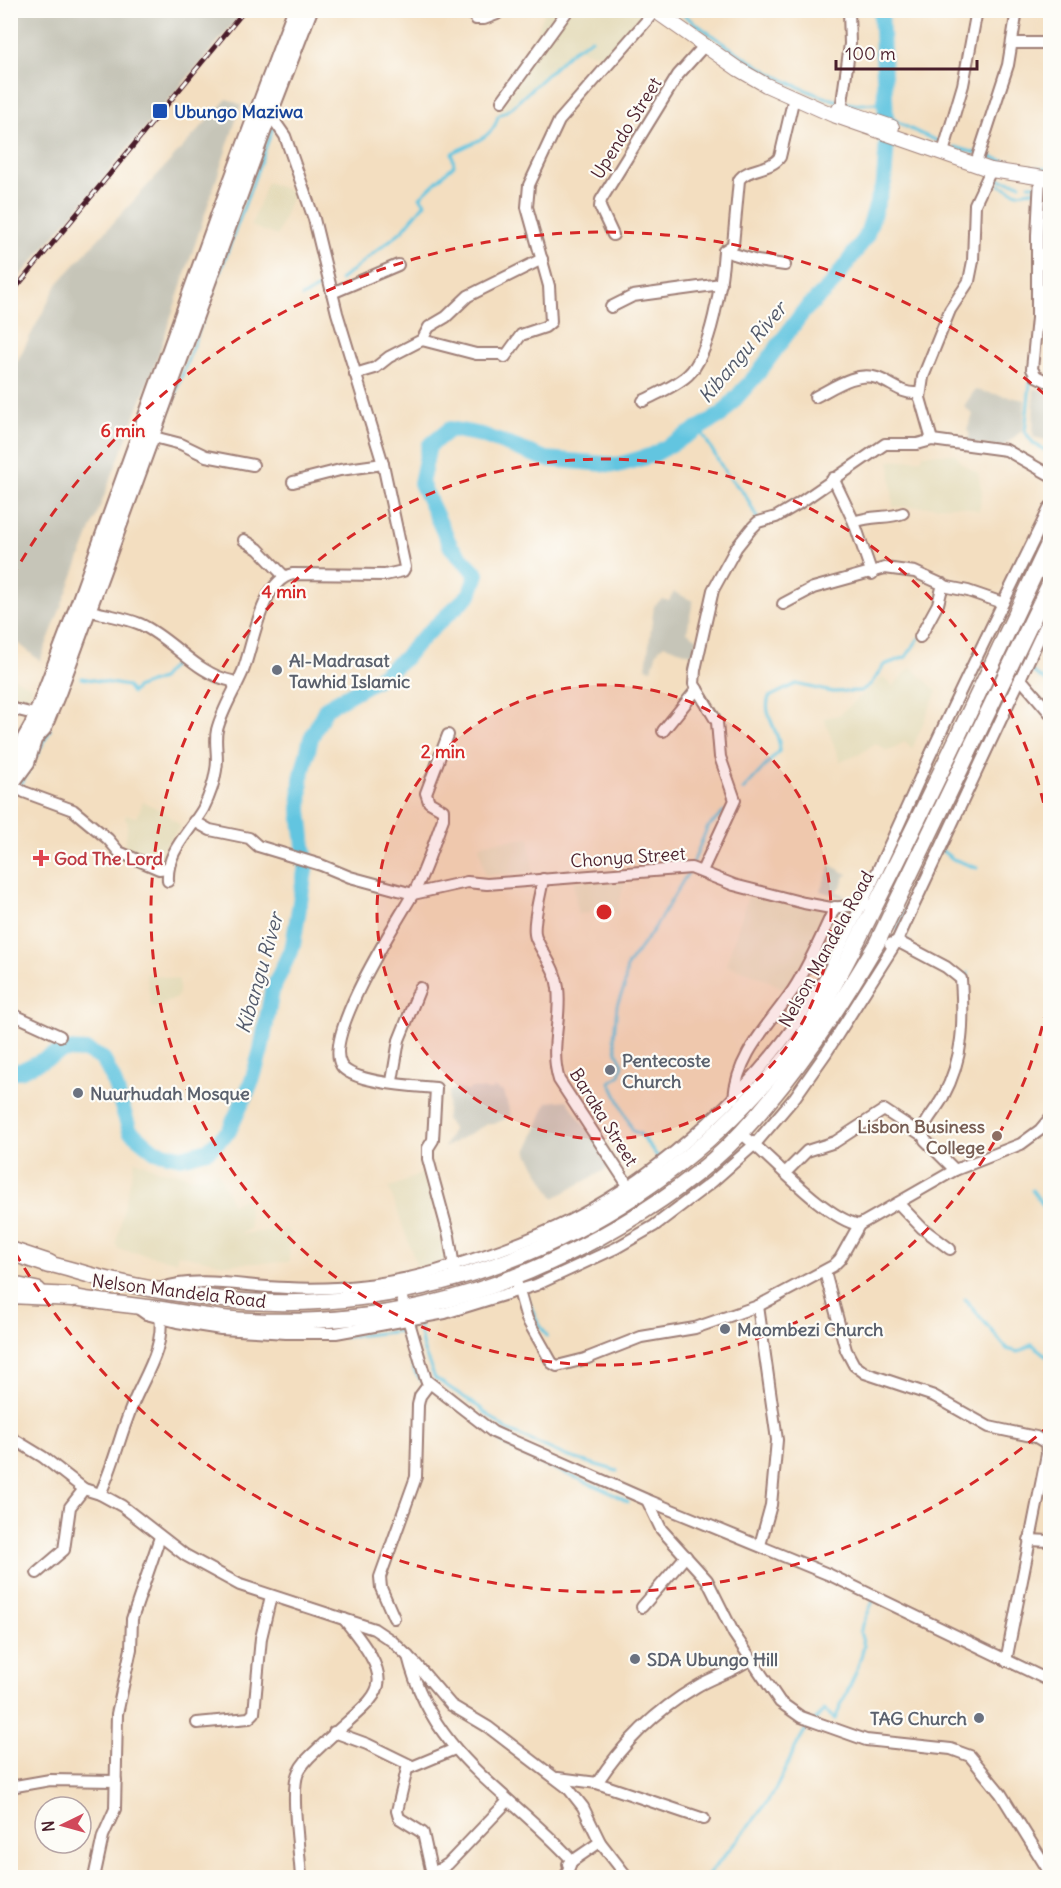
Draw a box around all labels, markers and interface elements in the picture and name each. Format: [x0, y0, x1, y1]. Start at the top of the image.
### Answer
scale bar [836, 33, 977, 71]
text: 100 m [845, 42, 896, 65]
street label: Upendo Street [586, 73, 666, 183]
place label: Ubungo Maziwa [174, 100, 303, 123]
marker: Ubungo Maziwa [151, 102, 169, 120]
water label: Kibangu River [692, 294, 793, 408]
text: 6 min [101, 419, 146, 442]
text: 4 min [262, 580, 307, 603]
place label: Al-Madrasat Tawhid Islamic [289, 649, 410, 693]
marker: Al-Madrasat Tawhid Islamic [270, 663, 284, 677]
text: 2 min [421, 740, 466, 763]
street label: Chonya Street [570, 841, 686, 873]
place label: God The Lord [54, 847, 164, 870]
marker: God The Lord [32, 849, 50, 867]
street label: Nelson Mandela Road [773, 866, 879, 1031]
centre of rings [594, 902, 614, 922]
water label: Kibangu River [230, 907, 289, 1036]
place label: Pentecoste Church [622, 1049, 711, 1093]
marker: Pentecoste Church [603, 1063, 617, 1077]
street label: Baraka Street [565, 1064, 643, 1170]
place label: Nuurhudah Mosque [90, 1082, 250, 1105]
marker: Nuurhudah Mosque [71, 1086, 85, 1100]
place label: Lisbon Business College [857, 1115, 985, 1159]
marker: Lisbon Business College [990, 1129, 1004, 1143]
street label: Nelson Mandela Road [91, 1269, 268, 1313]
place label: Maombezi Church [737, 1318, 884, 1341]
marker: Maombezi Church [718, 1322, 732, 1336]
place label: SDA Ubungo Hill [647, 1648, 778, 1671]
marker: SDA Ubungo Hill [628, 1652, 642, 1666]
place label: TAG Church [870, 1707, 968, 1730]
marker: TAG Church [972, 1711, 986, 1725]
north arrow [33, 1795, 93, 1855]
text: N [38, 1820, 59, 1833]

